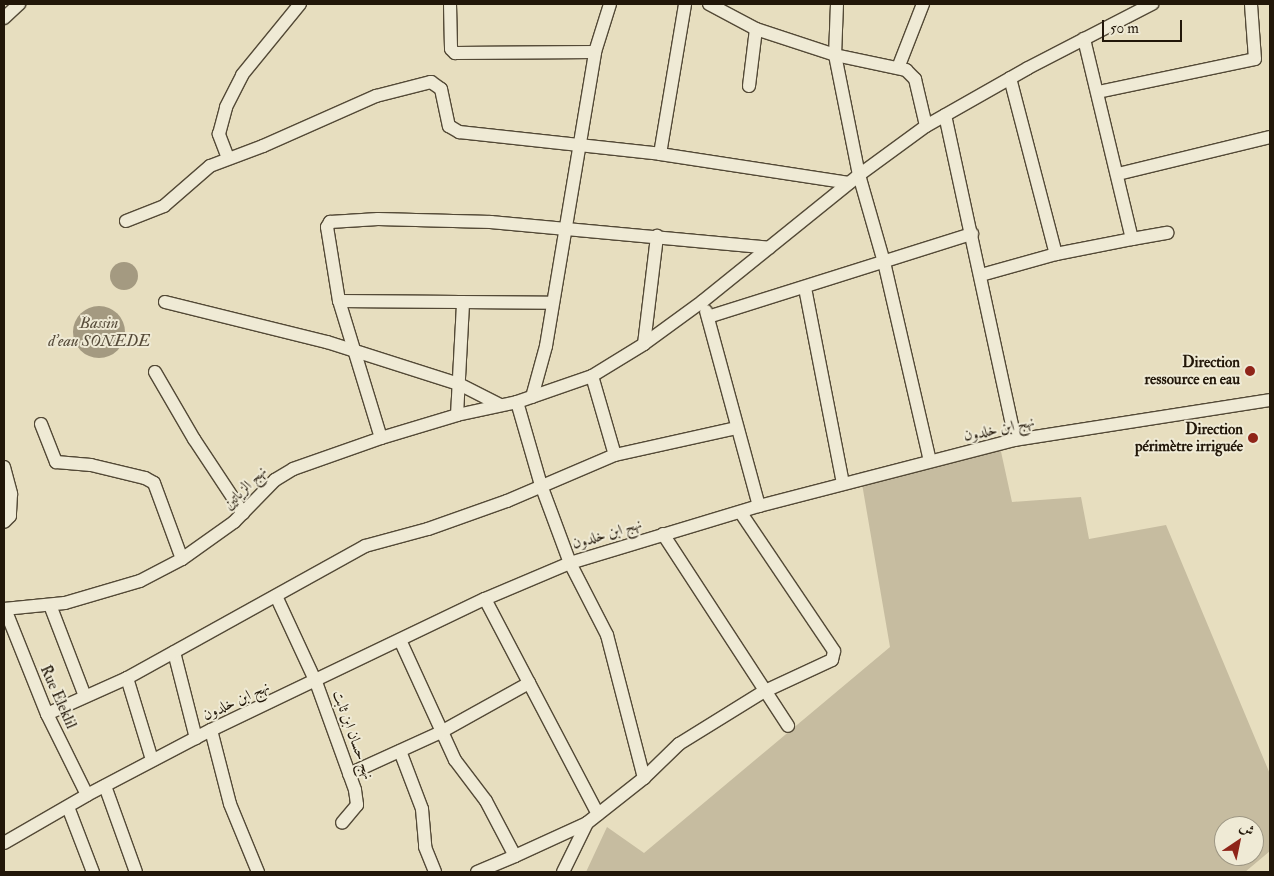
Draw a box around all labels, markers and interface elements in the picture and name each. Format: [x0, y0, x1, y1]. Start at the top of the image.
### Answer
scale bar [1104, 10, 1184, 42]
text: 50 m [1110, 19, 1139, 38]
water label: Bassin d'eau SONEDE [48, 313, 150, 351]
place label: Direction ressource en eau [1145, 353, 1240, 388]
marker: Direction ressource en eau [1244, 365, 1256, 377]
street label: نهج ابن خلدون [962, 413, 1036, 445]
place label: Direction périmètre irriguée [1135, 420, 1243, 455]
marker: Direction périmètre irriguée [1247, 432, 1259, 444]
street label: نهج الزياتين [220, 463, 270, 513]
street label: نهج ابن خلدون [570, 515, 644, 553]
street label: Rue Eleklil [36, 663, 80, 731]
street label: نهج ابن خلدون [200, 678, 272, 724]
street label: نهج حسان ابن ثابت [329, 688, 377, 782]
north arrow [1214, 816, 1264, 866]
text: ش [1237, 818, 1258, 840]

